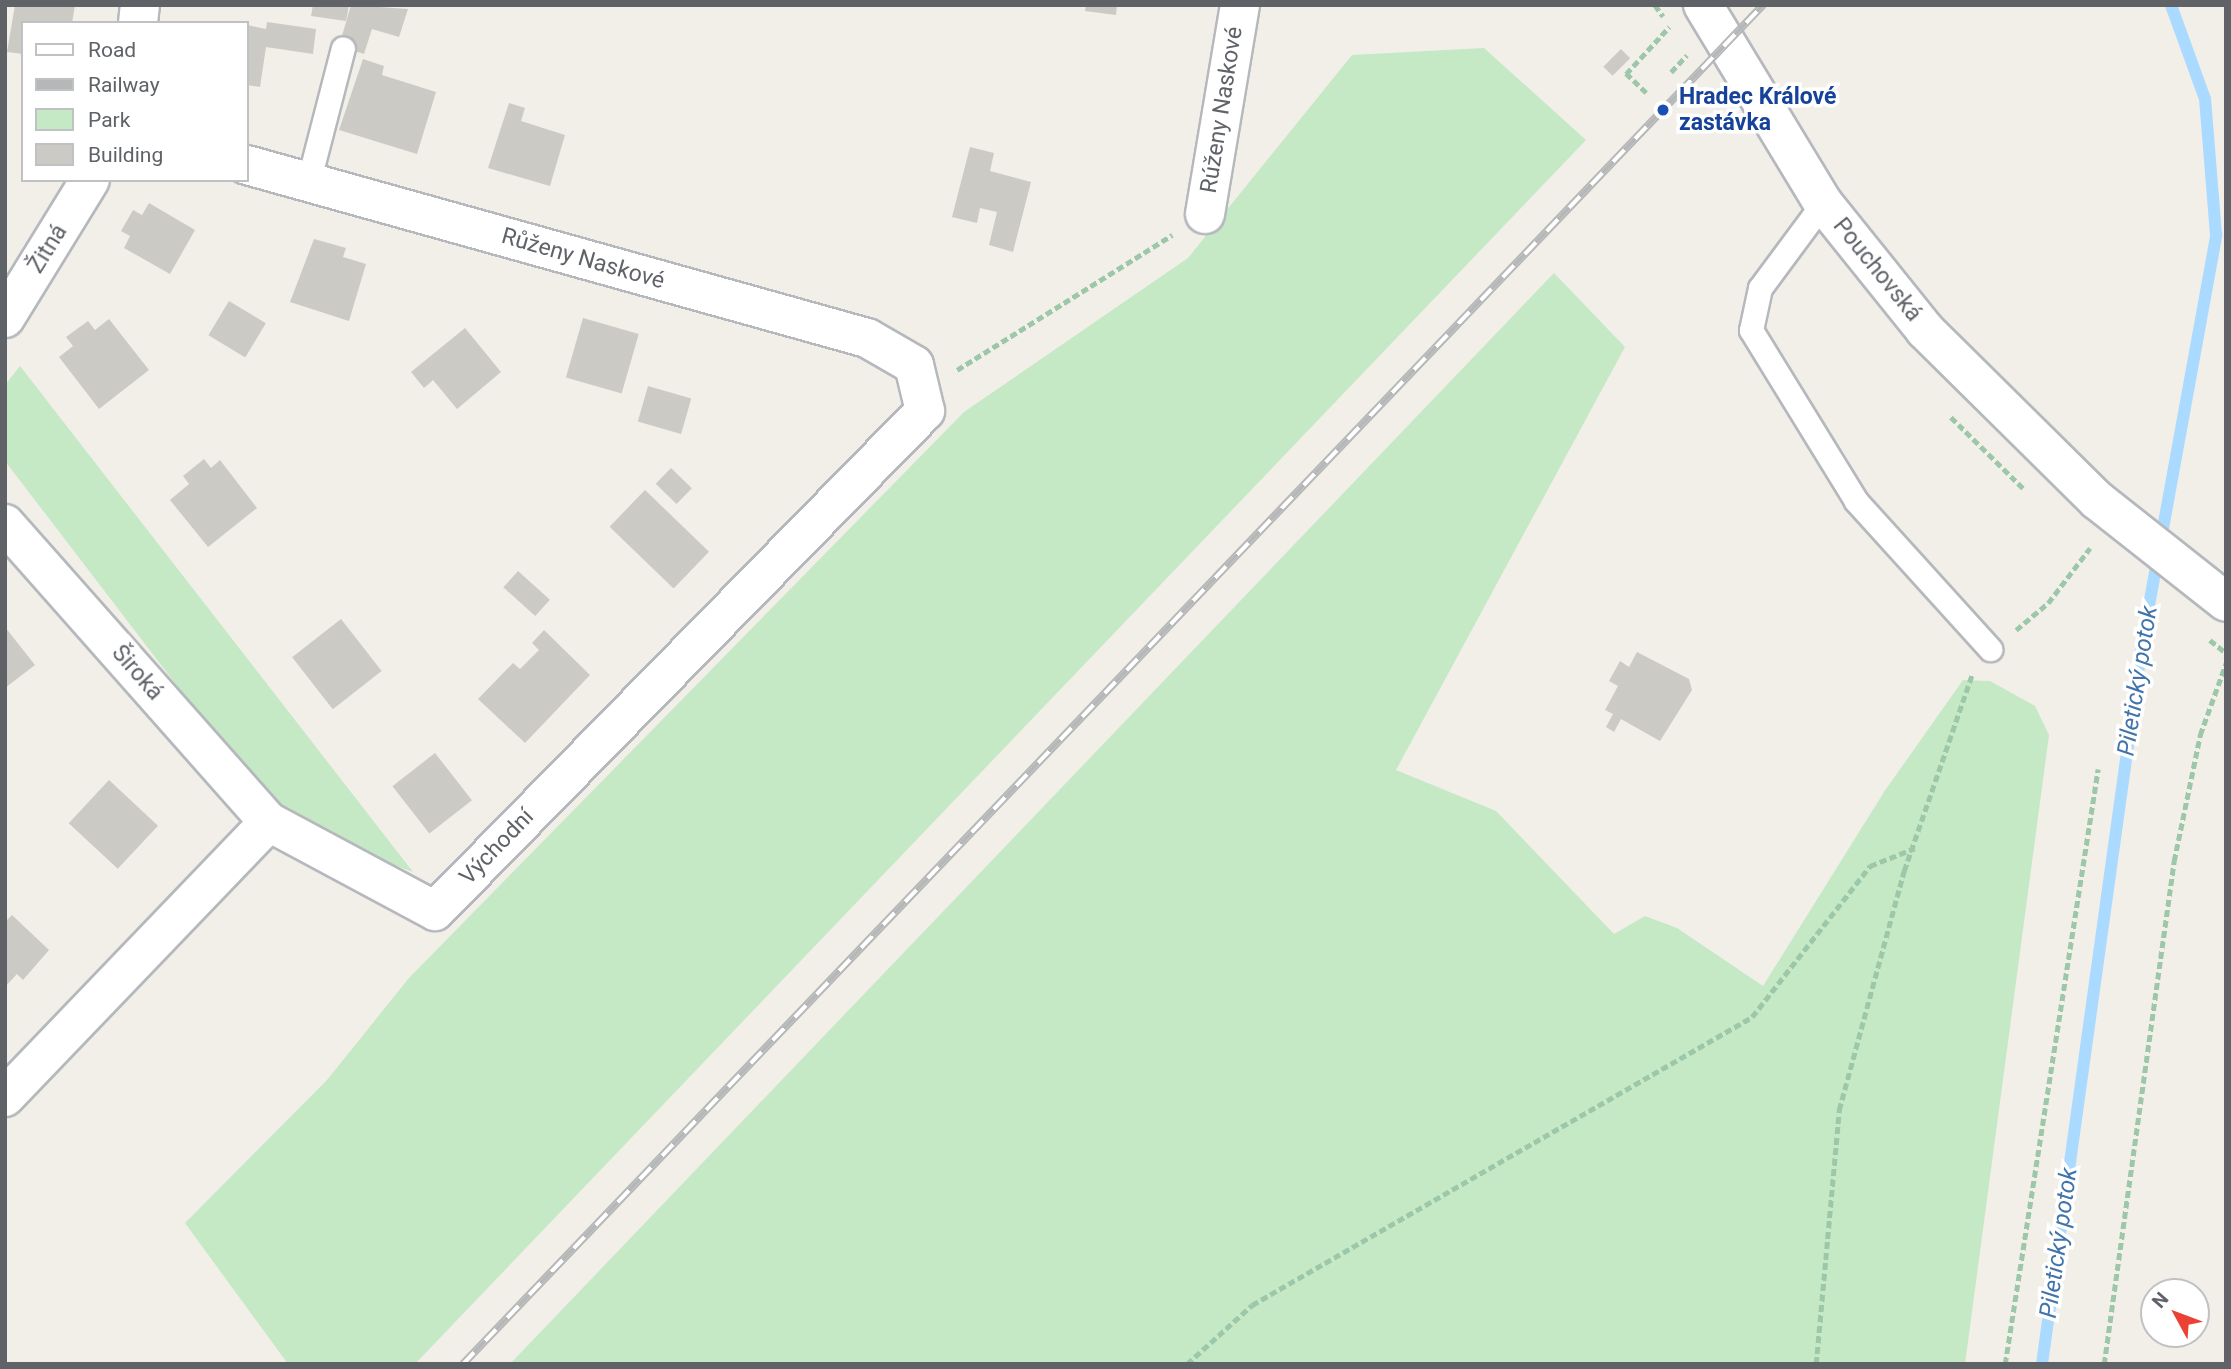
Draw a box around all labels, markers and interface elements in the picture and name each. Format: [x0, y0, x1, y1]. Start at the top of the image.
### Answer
legend [21, 21, 248, 182]
street label: Rúženy Naskové [1195, 25, 1249, 195]
text: Road [88, 38, 136, 62]
text: Railway [88, 73, 160, 97]
place label: Hradec Králové zastávka [1679, 83, 1836, 137]
marker: Hradec Králové zastávka [1653, 100, 1673, 120]
text: Park [88, 108, 130, 132]
text: Building [88, 143, 163, 167]
street label: Pouchovská [1827, 213, 1927, 327]
street label: Žitná [22, 220, 74, 278]
street label: Růženy Naskové [498, 223, 668, 295]
water label: Piletický potok [2112, 604, 2164, 758]
street label: Široká [106, 640, 168, 706]
street label: Východní [454, 803, 540, 891]
water label: Piletický potok [2034, 1166, 2084, 1320]
north arrow [2140, 1278, 2210, 1348]
text: N [2147, 1288, 2173, 1313]

